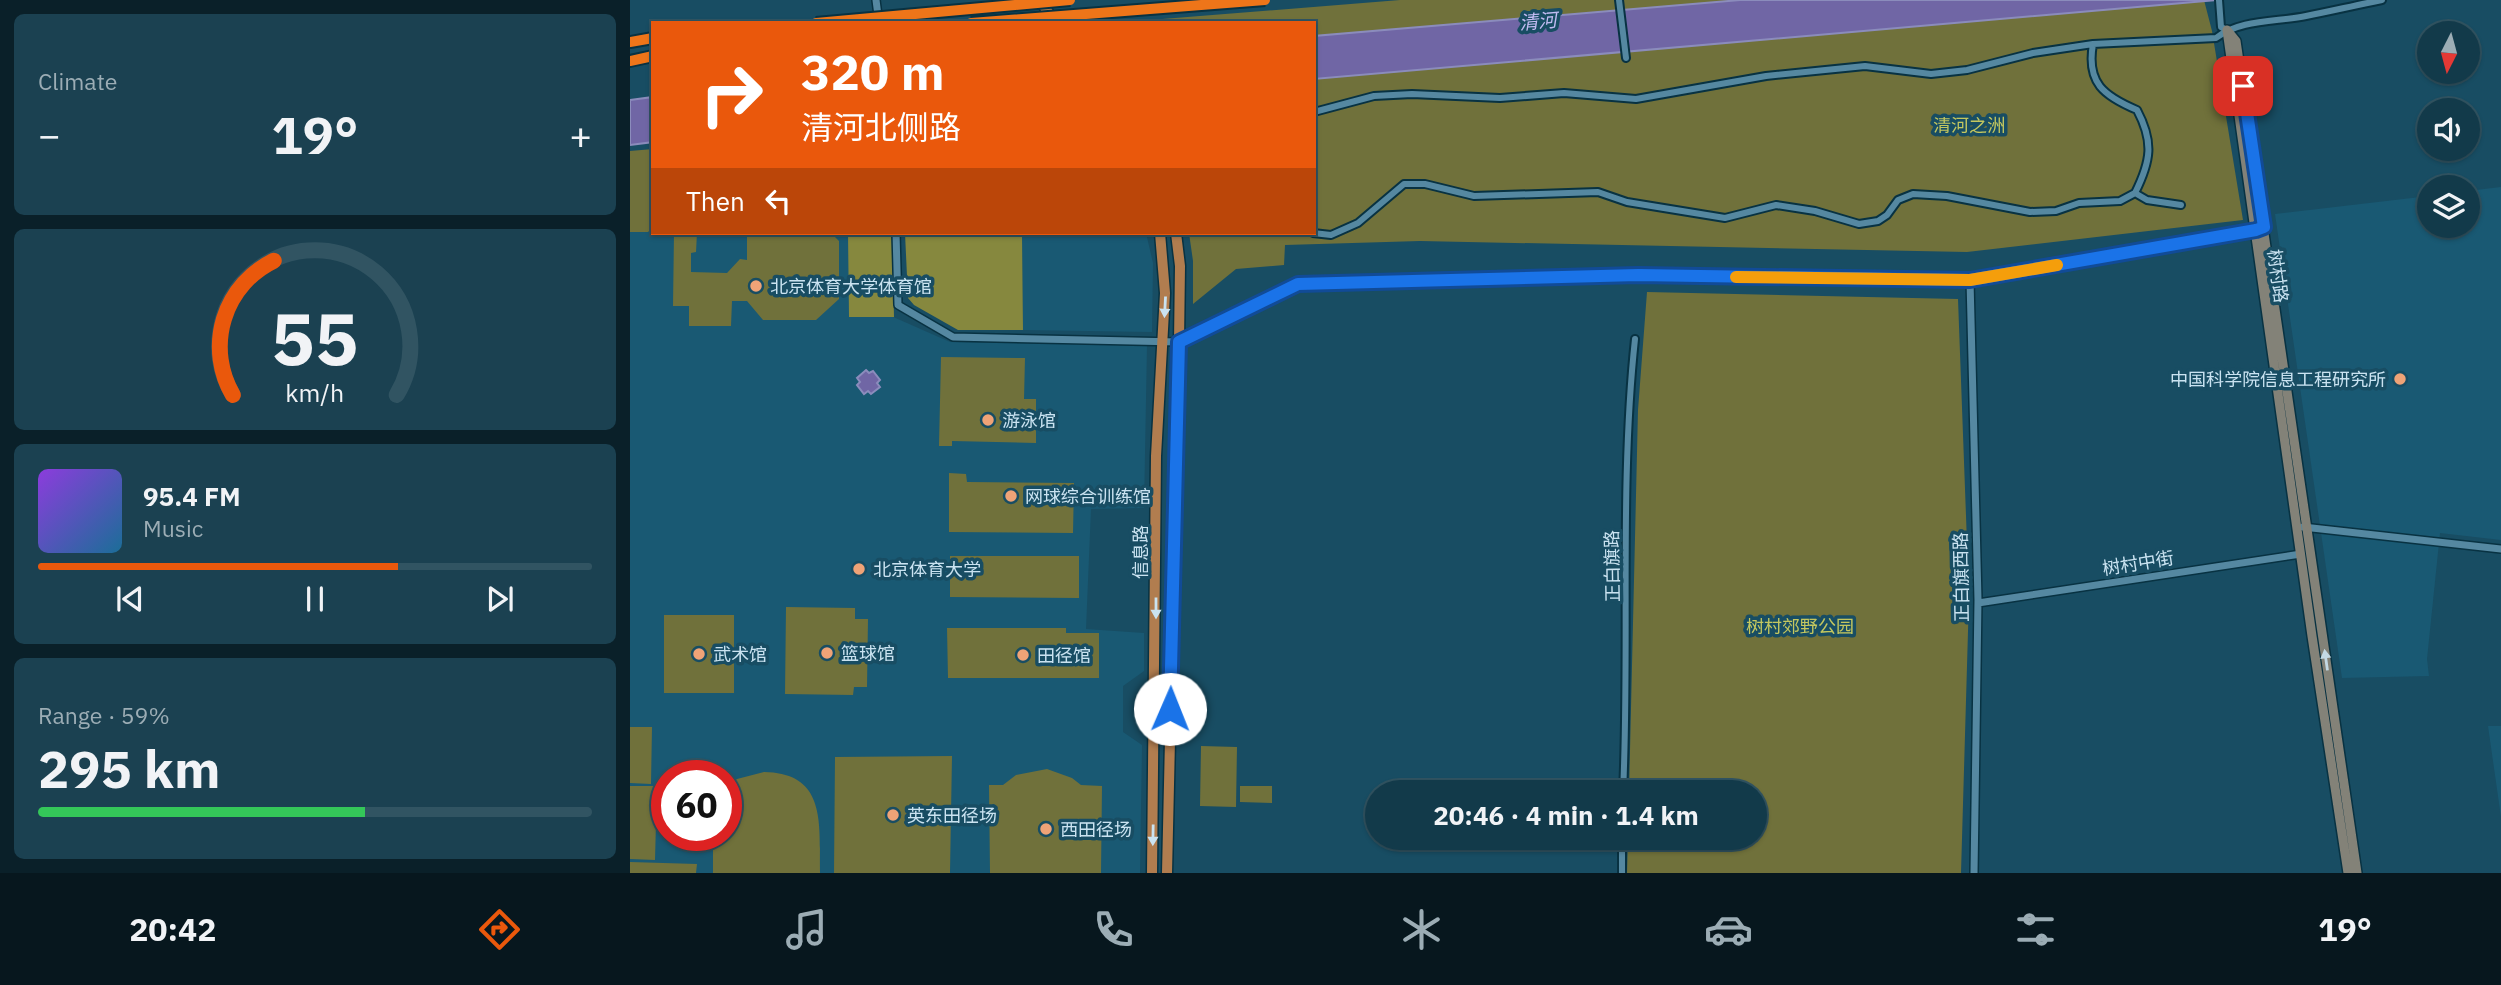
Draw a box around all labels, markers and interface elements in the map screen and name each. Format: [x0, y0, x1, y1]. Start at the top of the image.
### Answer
water label: 清河 [1518, 7, 1562, 35]
north arrow [2417, 21, 2480, 84]
map controls [2417, 21, 2480, 238]
text: 320 m [801, 40, 945, 103]
icon: right [686, 49, 777, 140]
pin [2213, 56, 2273, 116]
text: Climate [38, 66, 117, 96]
icon: arrive [2224, 67, 2262, 105]
button: sound [2417, 98, 2480, 161]
text: 19° [272, 101, 358, 168]
text: 清河北侧路 [801, 106, 961, 148]
text: − [38, 110, 61, 159]
text: + [569, 110, 592, 159]
park label: 清河之洲 [1933, 114, 2005, 137]
button: layers [2417, 175, 2480, 238]
icon: left [759, 182, 797, 220]
text: Then [686, 184, 745, 218]
street label: 树村路 [2263, 248, 2293, 304]
place label: 北京体育大学体育馆 [770, 275, 932, 298]
marker: 北京体育大学体育馆 [748, 278, 764, 294]
text: 55 [271, 291, 359, 386]
one-way arrow [1159, 296, 1170, 318]
place label: 中国科学院信息工程研究所 [2170, 368, 2386, 391]
marker: 中国科学院信息工程研究所 [2392, 371, 2408, 387]
text: km/h [286, 376, 344, 409]
place label: 游泳馆 [1002, 409, 1056, 432]
marker: 游泳馆 [980, 412, 996, 428]
text: 95.4 FM [143, 479, 241, 513]
place label: 网球综合训练馆 [1025, 485, 1151, 508]
marker: 网球综合训练馆 [1003, 488, 1019, 504]
text: Music [143, 513, 203, 543]
street label: 信息路 [1129, 525, 1152, 579]
street label: 正白旗路 [1600, 530, 1624, 602]
street label: 正白旗西路 [1949, 532, 1973, 622]
street label: 树村中街 [2101, 546, 2175, 580]
place label: 北京体育大学 [873, 558, 981, 581]
marker: 北京体育大学 [851, 561, 867, 577]
icon: previous [111, 580, 149, 618]
icon: pause [296, 580, 334, 618]
icon: next [481, 580, 519, 618]
one-way arrow [1150, 597, 1162, 619]
park label: 树村郊野公园 [1746, 615, 1854, 638]
place label: 篮球馆 [841, 642, 895, 665]
place label: 武术馆 [713, 643, 767, 666]
place label: 田径馆 [1037, 644, 1091, 667]
marker: 篮球馆 [819, 645, 835, 661]
marker: 武术馆 [691, 646, 707, 662]
marker: 田径馆 [1015, 647, 1031, 663]
one-way arrow [2320, 649, 2331, 671]
position arrow [1133, 672, 1207, 746]
text: Range · 59% [38, 700, 170, 730]
text: 295 km [38, 735, 220, 802]
speed limit sign: 60 [651, 760, 742, 851]
text: 20:46 · 4 min · 1.4 km [1433, 798, 1699, 832]
place label: 英东田径场 [907, 804, 997, 827]
marker: 英东田径场 [885, 807, 901, 823]
place label: 西田径场 [1060, 818, 1132, 841]
marker: 西田径场 [1038, 821, 1054, 837]
one-way arrow [1147, 824, 1158, 846]
icon: directions [475, 905, 524, 954]
icon: music [782, 905, 831, 954]
icon: phone [1089, 905, 1138, 954]
icon: climate [1397, 905, 1446, 954]
icon: car [1704, 905, 1753, 954]
icon: filters [2011, 905, 2060, 954]
text: 20:42 [129, 908, 217, 950]
text: 19° [2318, 908, 2372, 950]

